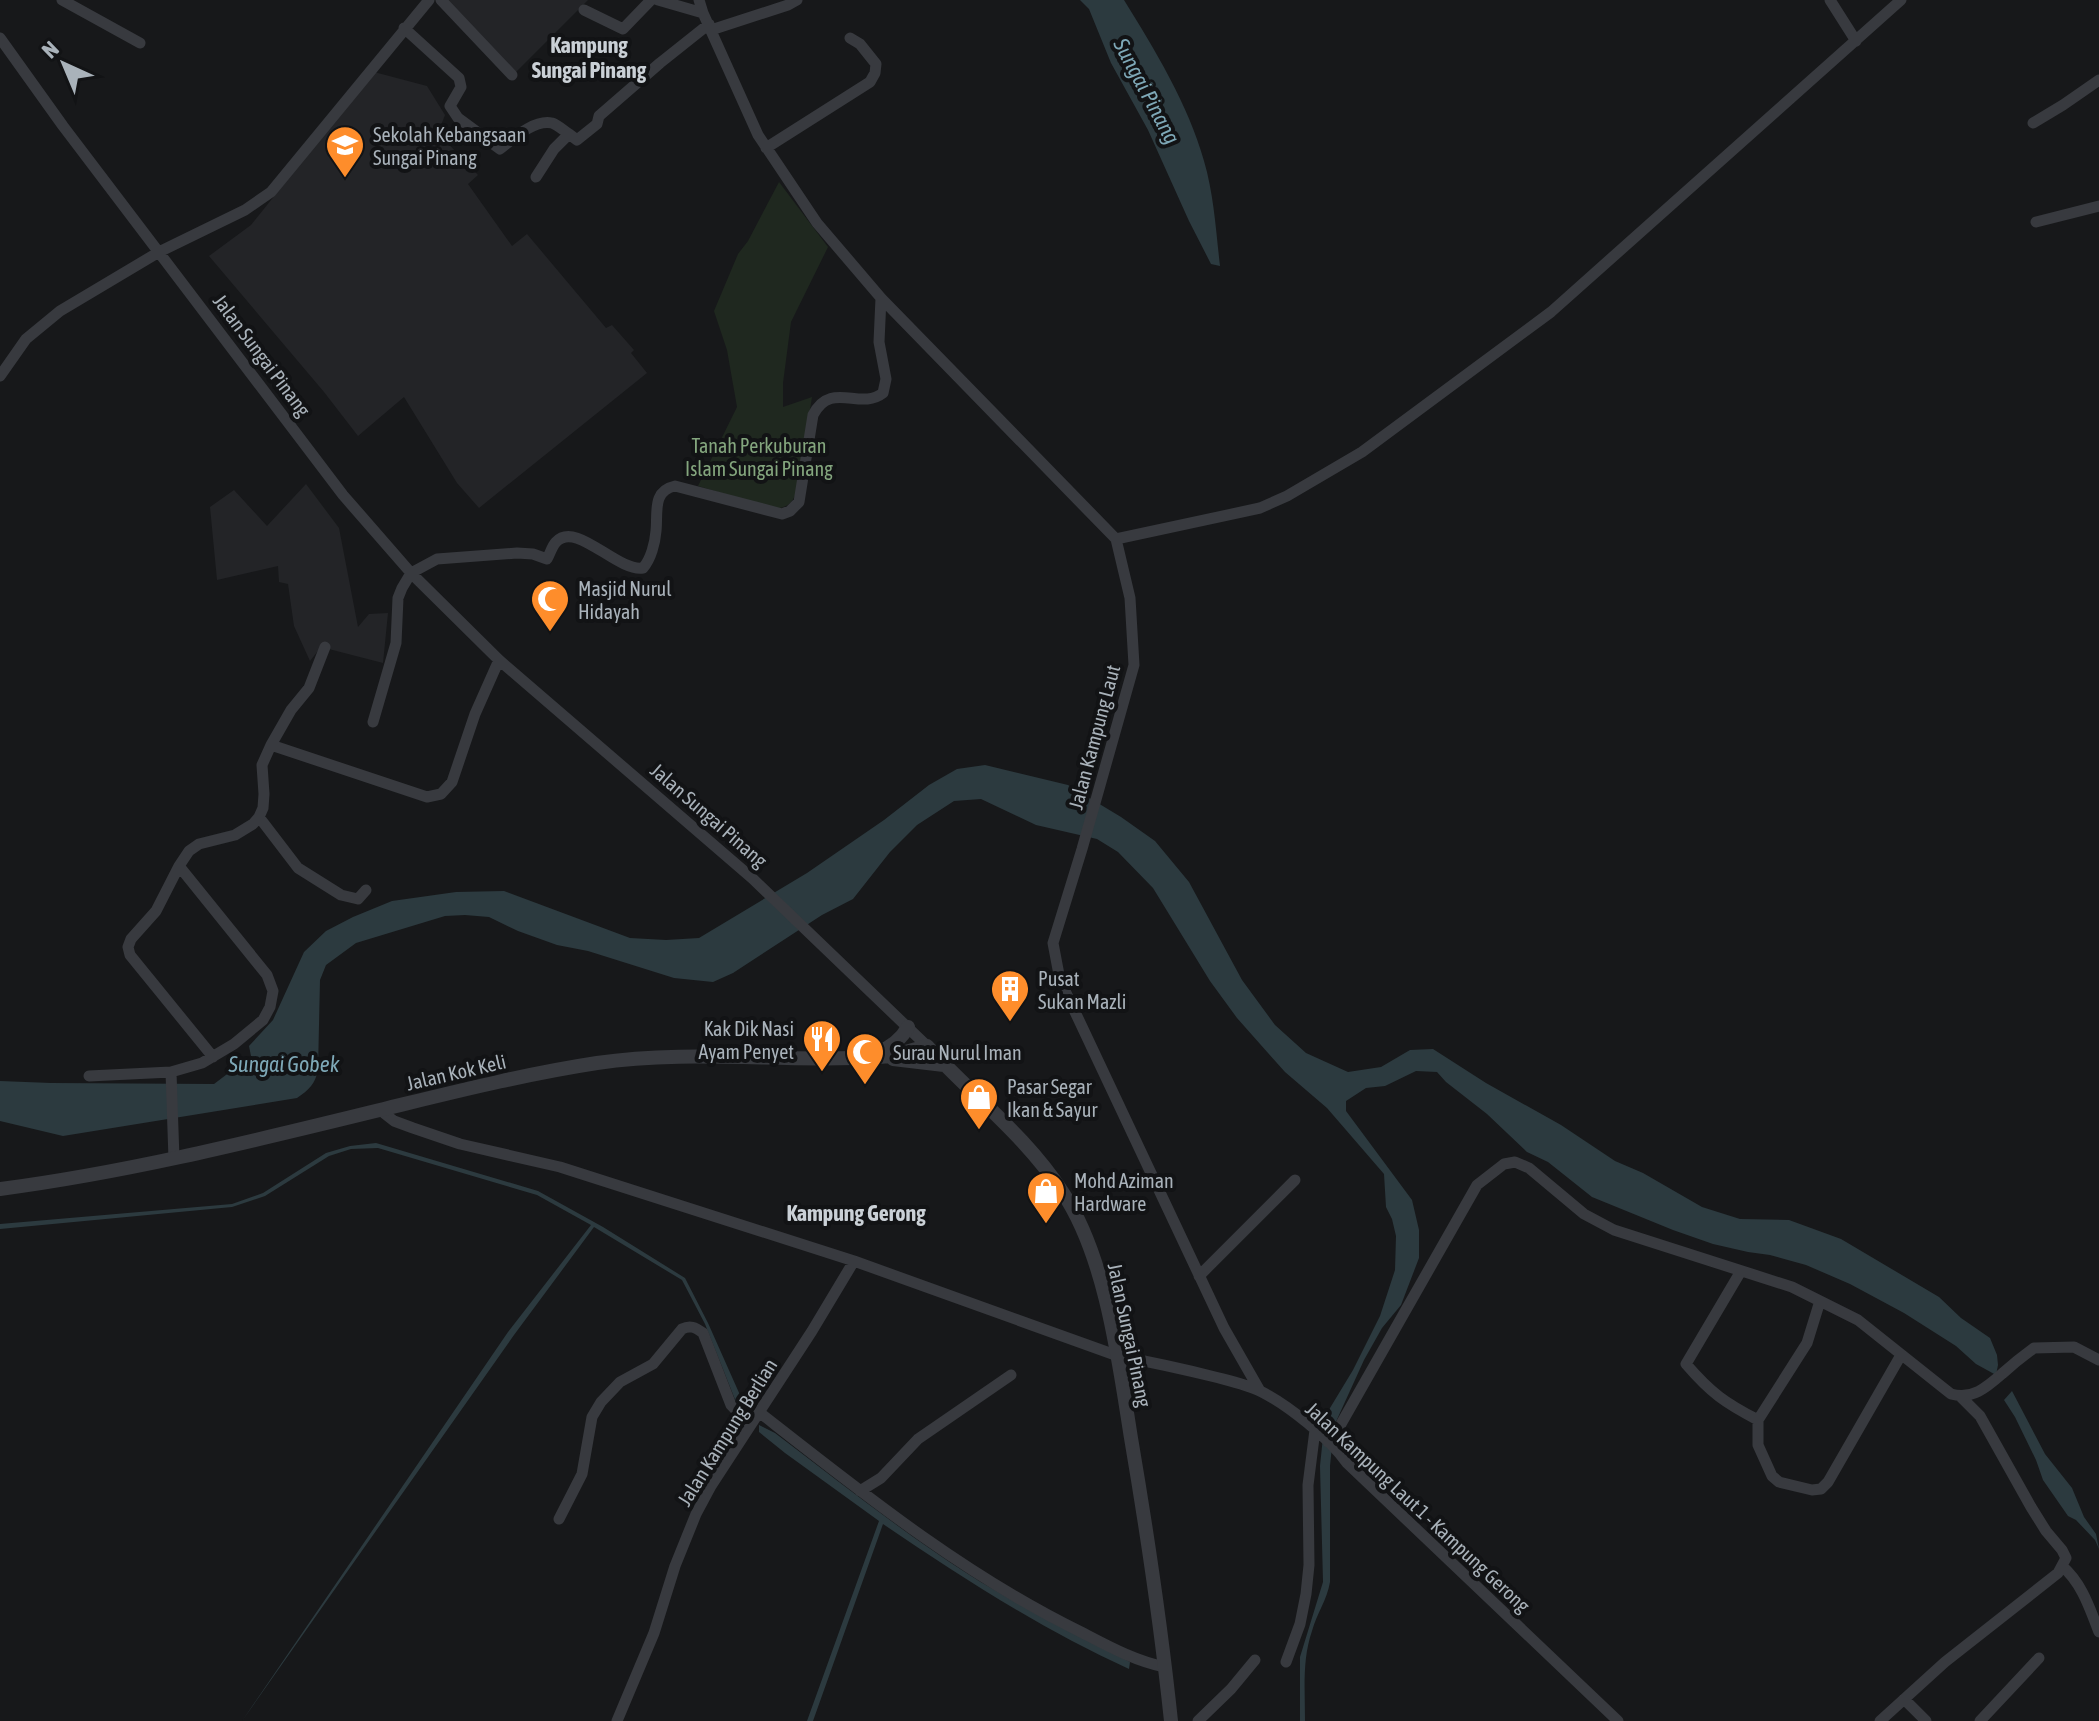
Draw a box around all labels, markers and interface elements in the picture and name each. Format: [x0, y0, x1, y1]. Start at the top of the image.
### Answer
north arrow [24, 24, 104, 104]
district label: Kampung Sungai Pinang [532, 32, 647, 83]
water label: Sungai Pinang [1108, 33, 1186, 148]
text: N [36, 36, 64, 63]
place label: Sekolah Kebangsaan Sungai Pinang [373, 123, 526, 169]
school or university icon: Sekolah Kebangsaan Sungai Pinang [324, 124, 366, 179]
street label: Jalan Sungai Pinang [209, 290, 316, 421]
park label: Tanah Perkuburan Islam Sungai Pinang [685, 434, 833, 480]
place label: Masjid Nurul Hidayah [578, 577, 672, 623]
mosque icon: Masjid Nurul Hidayah [529, 578, 571, 633]
street label: Jalan Kampung Laut [1064, 662, 1124, 812]
street label: Jalan Sungai Pinang [646, 758, 772, 872]
place label: Pusat Sukan Mazli [1038, 967, 1126, 1013]
building icon: Pusat Sukan Mazli [989, 968, 1031, 1023]
place label: Kak Dik Nasi Ayam Penyet [698, 1017, 794, 1063]
restaurant icon: Kak Dik Nasi Ayam Penyet [801, 1018, 843, 1073]
mosque icon: Surau Nurul Iman [844, 1031, 886, 1086]
place label: Surau Nurul Iman [893, 1041, 1022, 1064]
street label: Jalan Kok Keli [404, 1049, 508, 1095]
water label: Sungai Gobek [228, 1051, 340, 1077]
place label: Pasar Segar Ikan & Sayur [1007, 1075, 1098, 1121]
shop icon: Pasar Segar Ikan & Sayur [958, 1076, 1000, 1131]
place label: Mohd Aziman Hardware [1074, 1169, 1174, 1215]
shop icon: Mohd Aziman Hardware [1025, 1170, 1067, 1225]
district label: Kampung Gerong [786, 1200, 926, 1226]
street label: Jalan Sungai Pinang [1104, 1261, 1157, 1409]
street label: Jalan Kampung Berlian [672, 1354, 782, 1510]
street label: Jalan Kampung Laut 1 - Kampung Gerong [1301, 1397, 1535, 1617]

